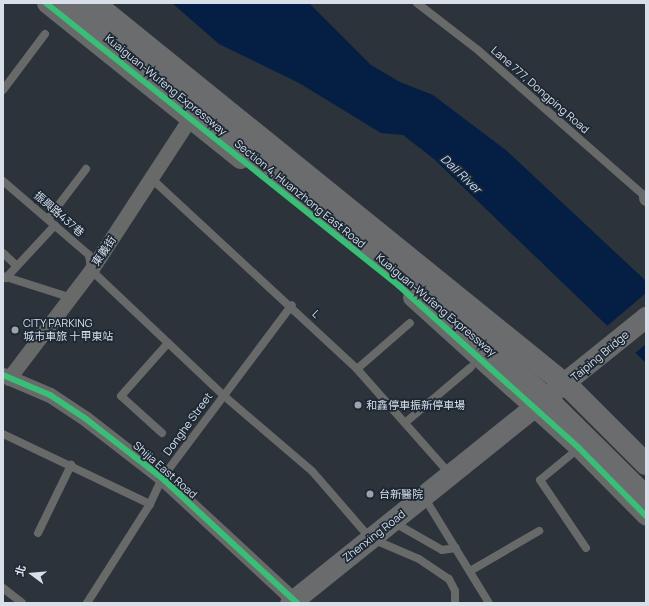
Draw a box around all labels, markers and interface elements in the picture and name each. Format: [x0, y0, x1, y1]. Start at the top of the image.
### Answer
street label: Kuaiguan-Wufeng Expressway [102, 32, 230, 138]
street label: Lane 777, Dongping Road [488, 44, 592, 136]
street label: Section 4, Huanzhong East Road [232, 137, 368, 251]
water label: Dali River [438, 152, 484, 196]
street label: 振興路437巷 [31, 189, 87, 239]
street label: 東義街 [89, 234, 119, 268]
street label: Kuaiguan-Wufeng Expressway [373, 251, 499, 359]
street label: L [309, 307, 323, 321]
place label: CITY PARKING 城市車旅 十甲東站 [23, 317, 113, 343]
marker: CITY PARKING 城市車旅 十甲東站 [10, 325, 20, 335]
street label: Taiping Bridge [568, 328, 632, 384]
street label: Donghe Street [161, 390, 215, 458]
place label: 和鑫停車振新停車場 [366, 398, 465, 412]
marker: 和鑫停車振新停車場 [353, 400, 363, 410]
street label: Shijia East Road [130, 439, 200, 501]
place label: 台新醫院 [379, 487, 423, 501]
marker: 台新醫院 [364, 488, 376, 500]
street label: Zhenxing Road [340, 507, 408, 565]
north arrow [12, 554, 52, 594]
text: 北 [11, 563, 29, 578]

